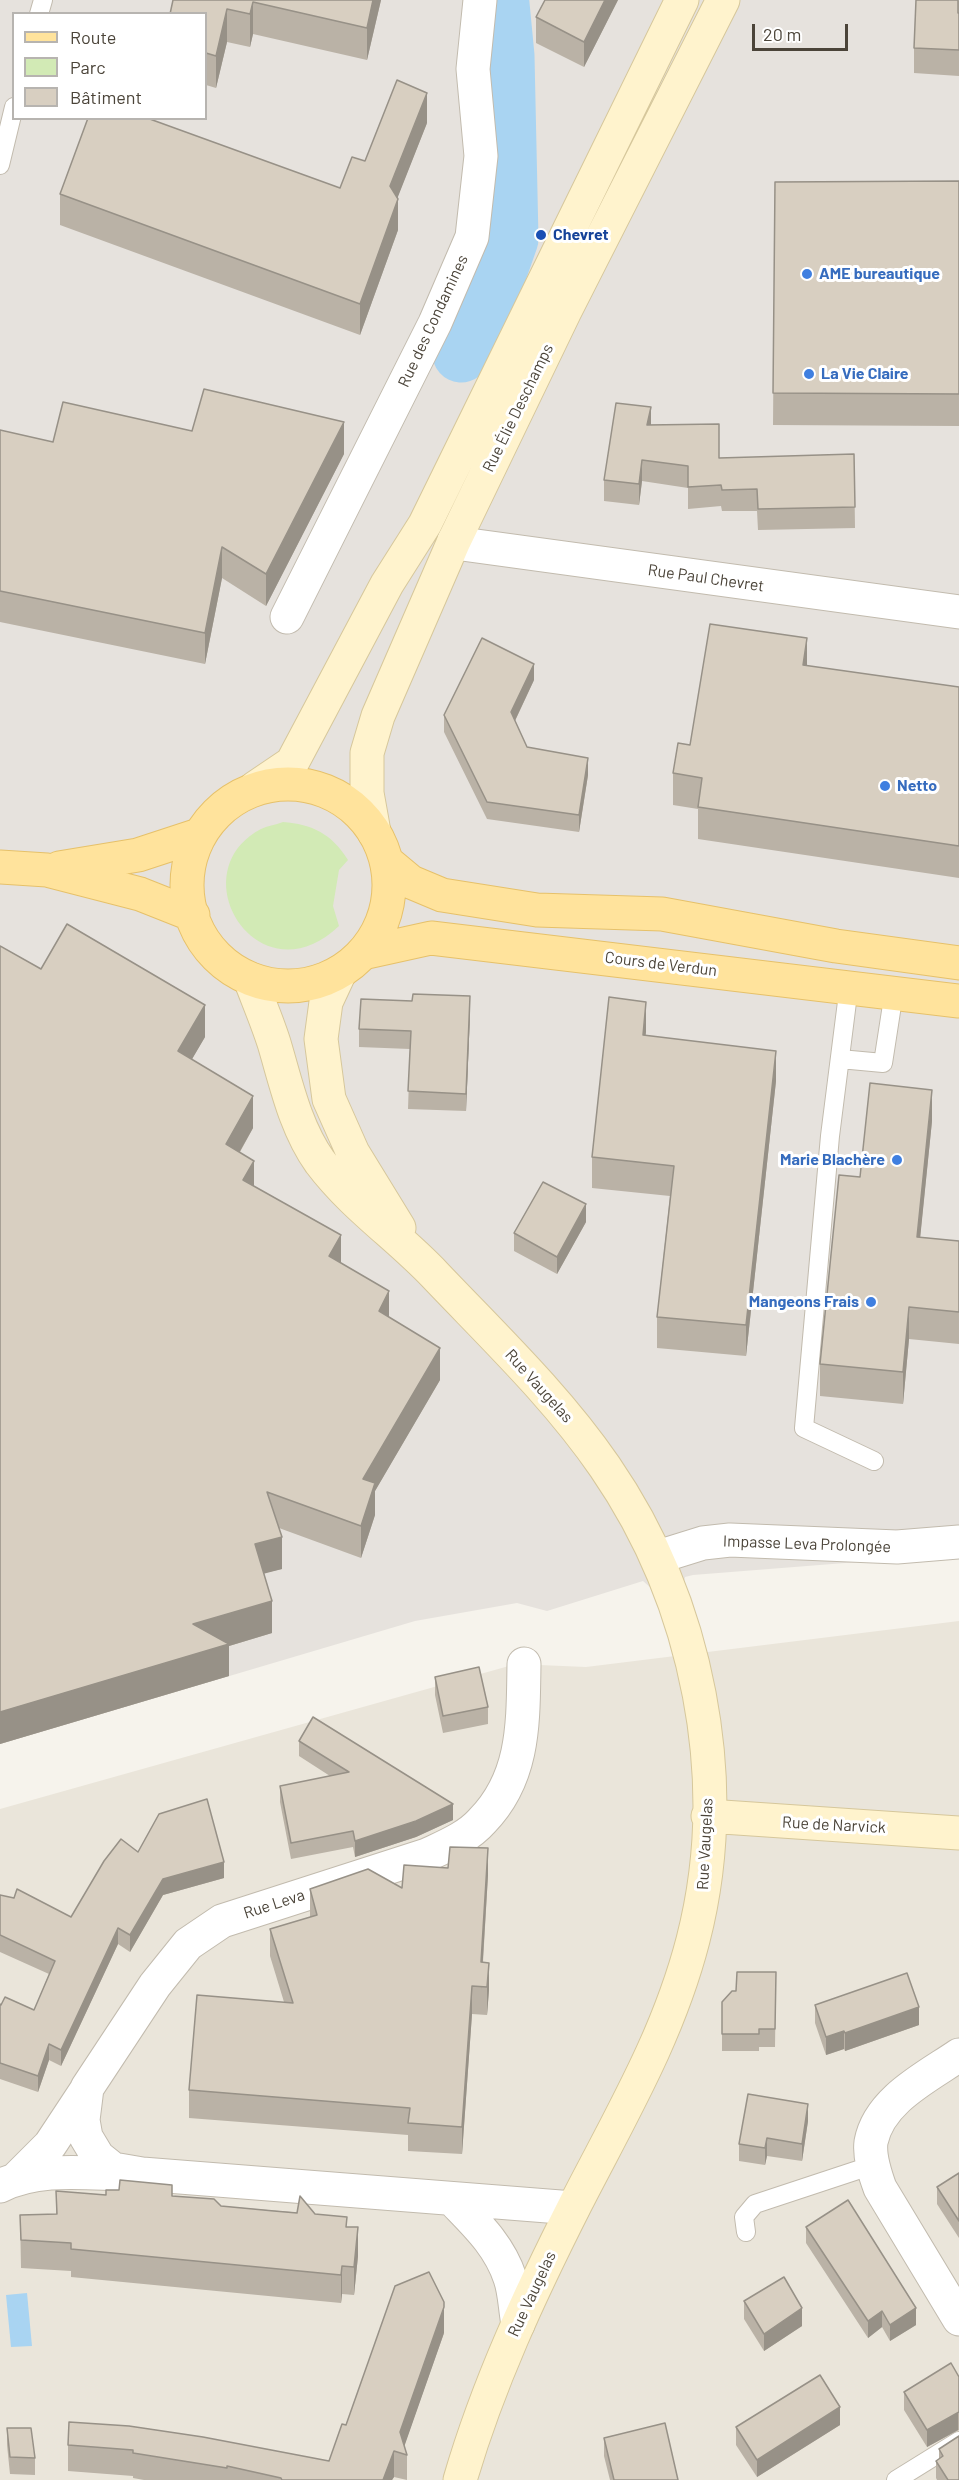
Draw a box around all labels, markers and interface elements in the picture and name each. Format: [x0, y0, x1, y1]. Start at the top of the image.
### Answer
legend [12, 12, 207, 120]
scale bar [755, 12, 851, 50]
text: 20 m [763, 23, 801, 45]
text: Route [70, 26, 116, 48]
text: Parc [70, 56, 106, 78]
text: Bâtiment [70, 86, 142, 108]
place label: Chevret [553, 225, 609, 245]
marker: Chevret [534, 228, 548, 242]
street label: Rue des Condamines [394, 252, 472, 390]
place label: AME bureautique [819, 264, 940, 284]
marker: AME bureautique [800, 267, 814, 281]
street label: Rue Élie Deschamps [479, 341, 557, 475]
place label: La Vie Claire [821, 364, 909, 384]
marker: La Vie Claire [802, 367, 816, 381]
street label: Rue Paul Chevret [647, 560, 765, 596]
place label: Netto [897, 776, 937, 796]
marker: Netto [878, 779, 892, 793]
street label: Cours de Verdun [604, 948, 718, 980]
place label: Marie Blachère [780, 1150, 885, 1170]
marker: Marie Blachère [890, 1153, 904, 1167]
place label: Mangeons Frais [749, 1292, 859, 1312]
marker: Mangeons Frais [864, 1295, 878, 1309]
street label: Rue Vaugelas [501, 1345, 577, 1427]
street label: Impasse Leva Prolongée [723, 1531, 891, 1557]
street label: Rue Vaugelas [693, 1797, 717, 1891]
street label: Rue de Narvick [782, 1813, 886, 1837]
street label: Rue Leva [241, 1885, 307, 1923]
street label: Rue Vaugelas [504, 2248, 560, 2340]

